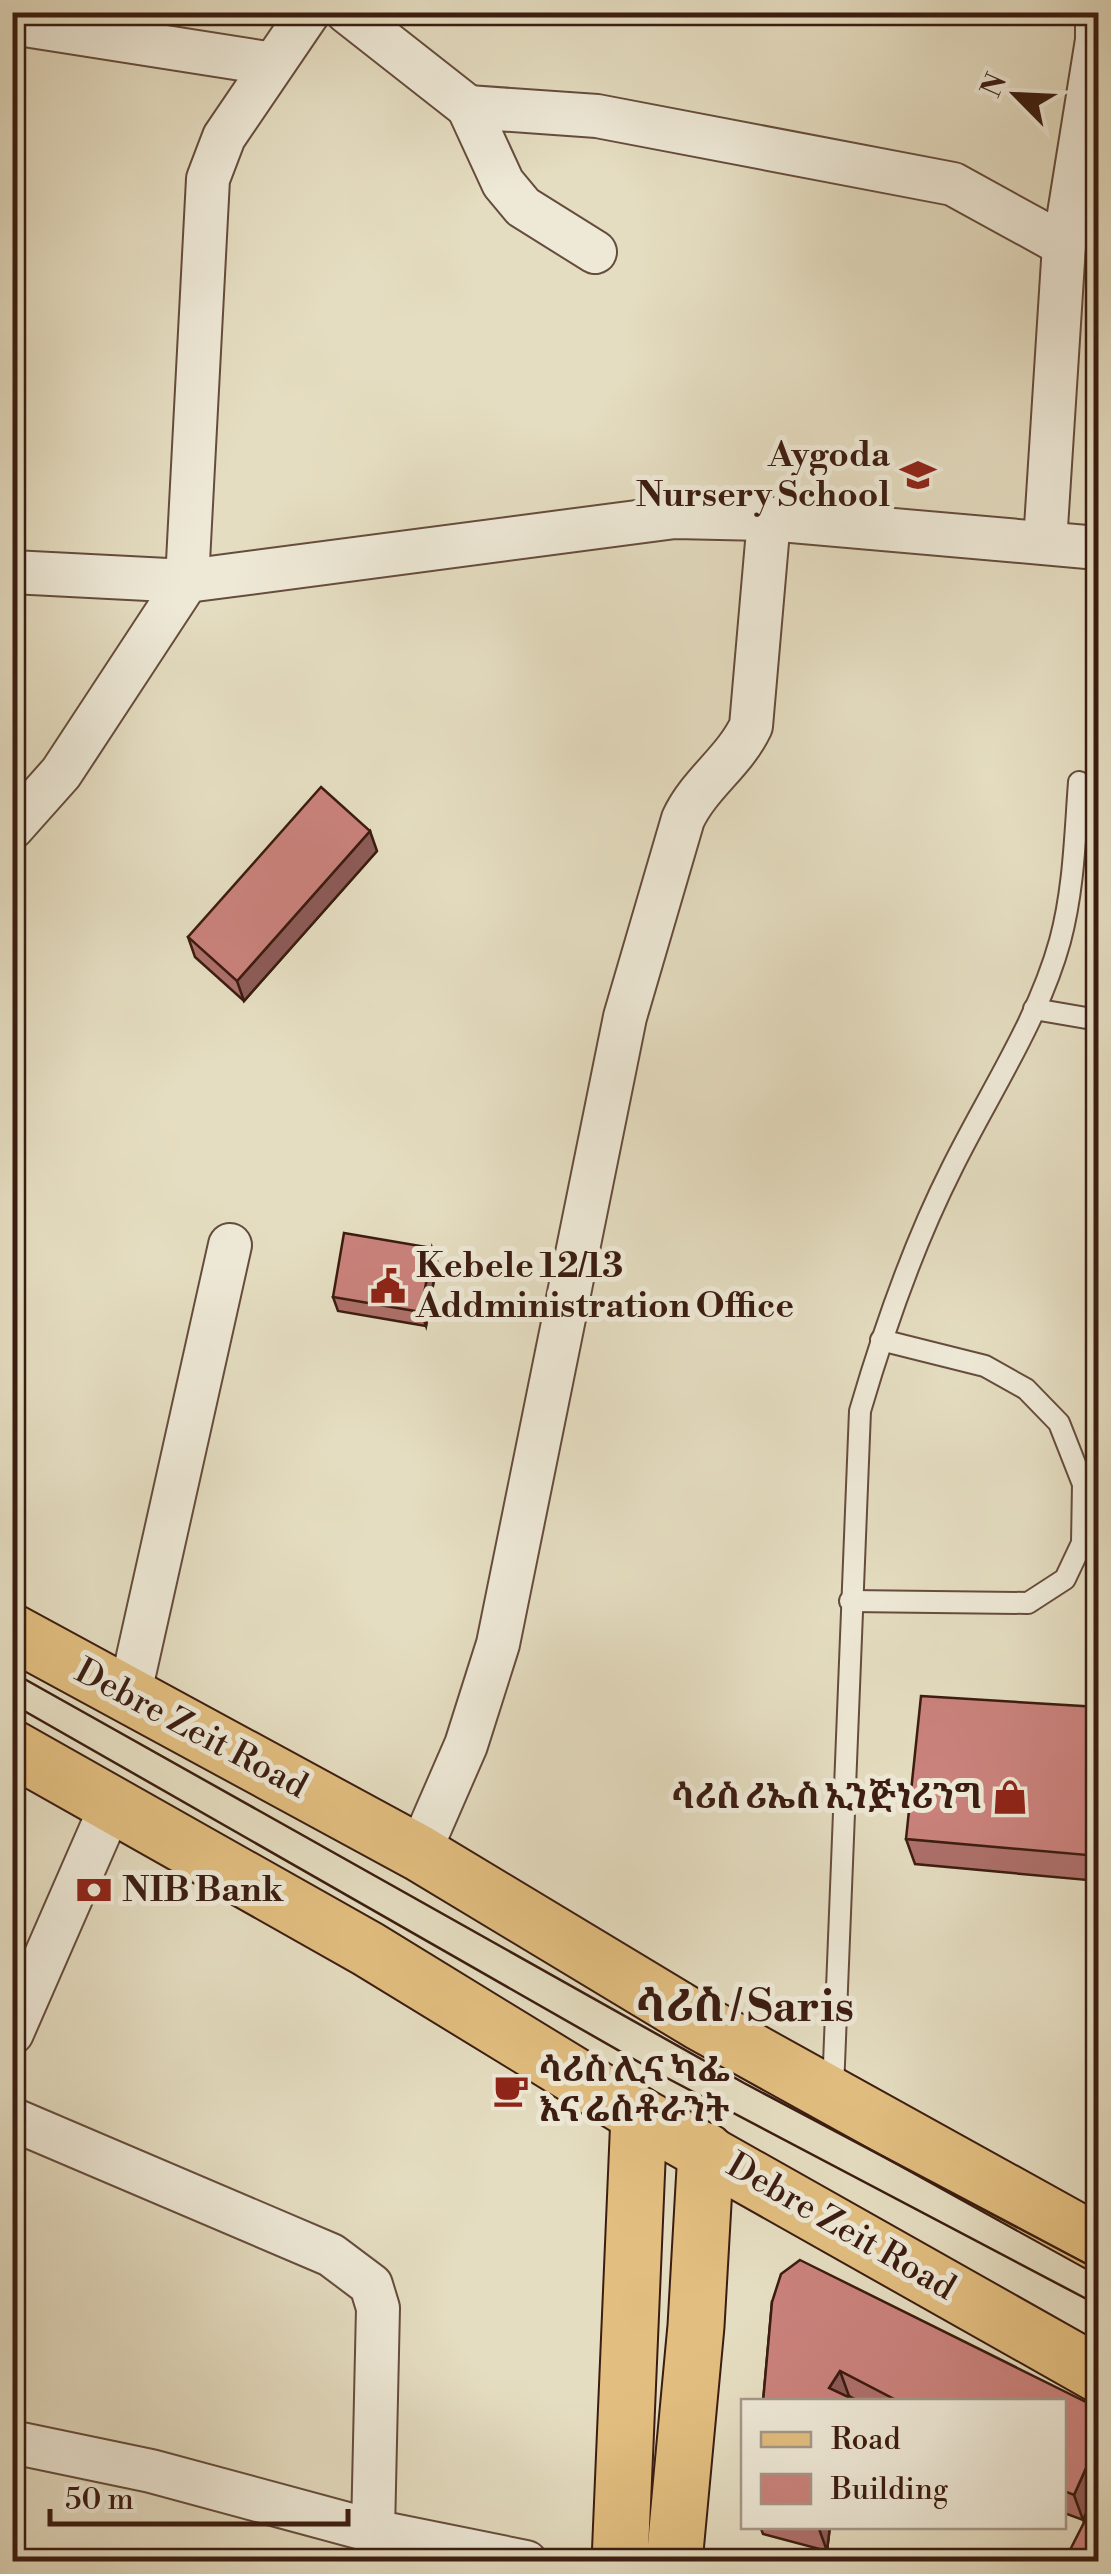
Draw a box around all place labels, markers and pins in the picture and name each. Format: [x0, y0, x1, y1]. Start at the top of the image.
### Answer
place label: Aygoda Nursery School [636, 434, 891, 517]
school or university icon: Aygoda Nursery School [899, 456, 937, 494]
place label: Kebele 12/13 Addministration Office [415, 1245, 794, 1328]
public building icon: Kebele 12/13 Addministration Office [369, 1267, 407, 1305]
place label: ሳሪስ ሪኤስ ኢንጅነሪንግ [672, 1776, 982, 1819]
shop icon: ሳሪስ ሪኤስ ኢንጅነሪንግ [991, 1778, 1029, 1816]
place label: NIB Bank [122, 1869, 284, 1912]
bank icon: NIB Bank [75, 1871, 113, 1909]
place label: ሳሪስ ሊና ካፌ እና ሬስቶራንት [539, 2049, 730, 2132]
cafe icon: ሳሪስ ሊና ካፌ እና ሬስቶራንት [492, 2071, 530, 2109]

